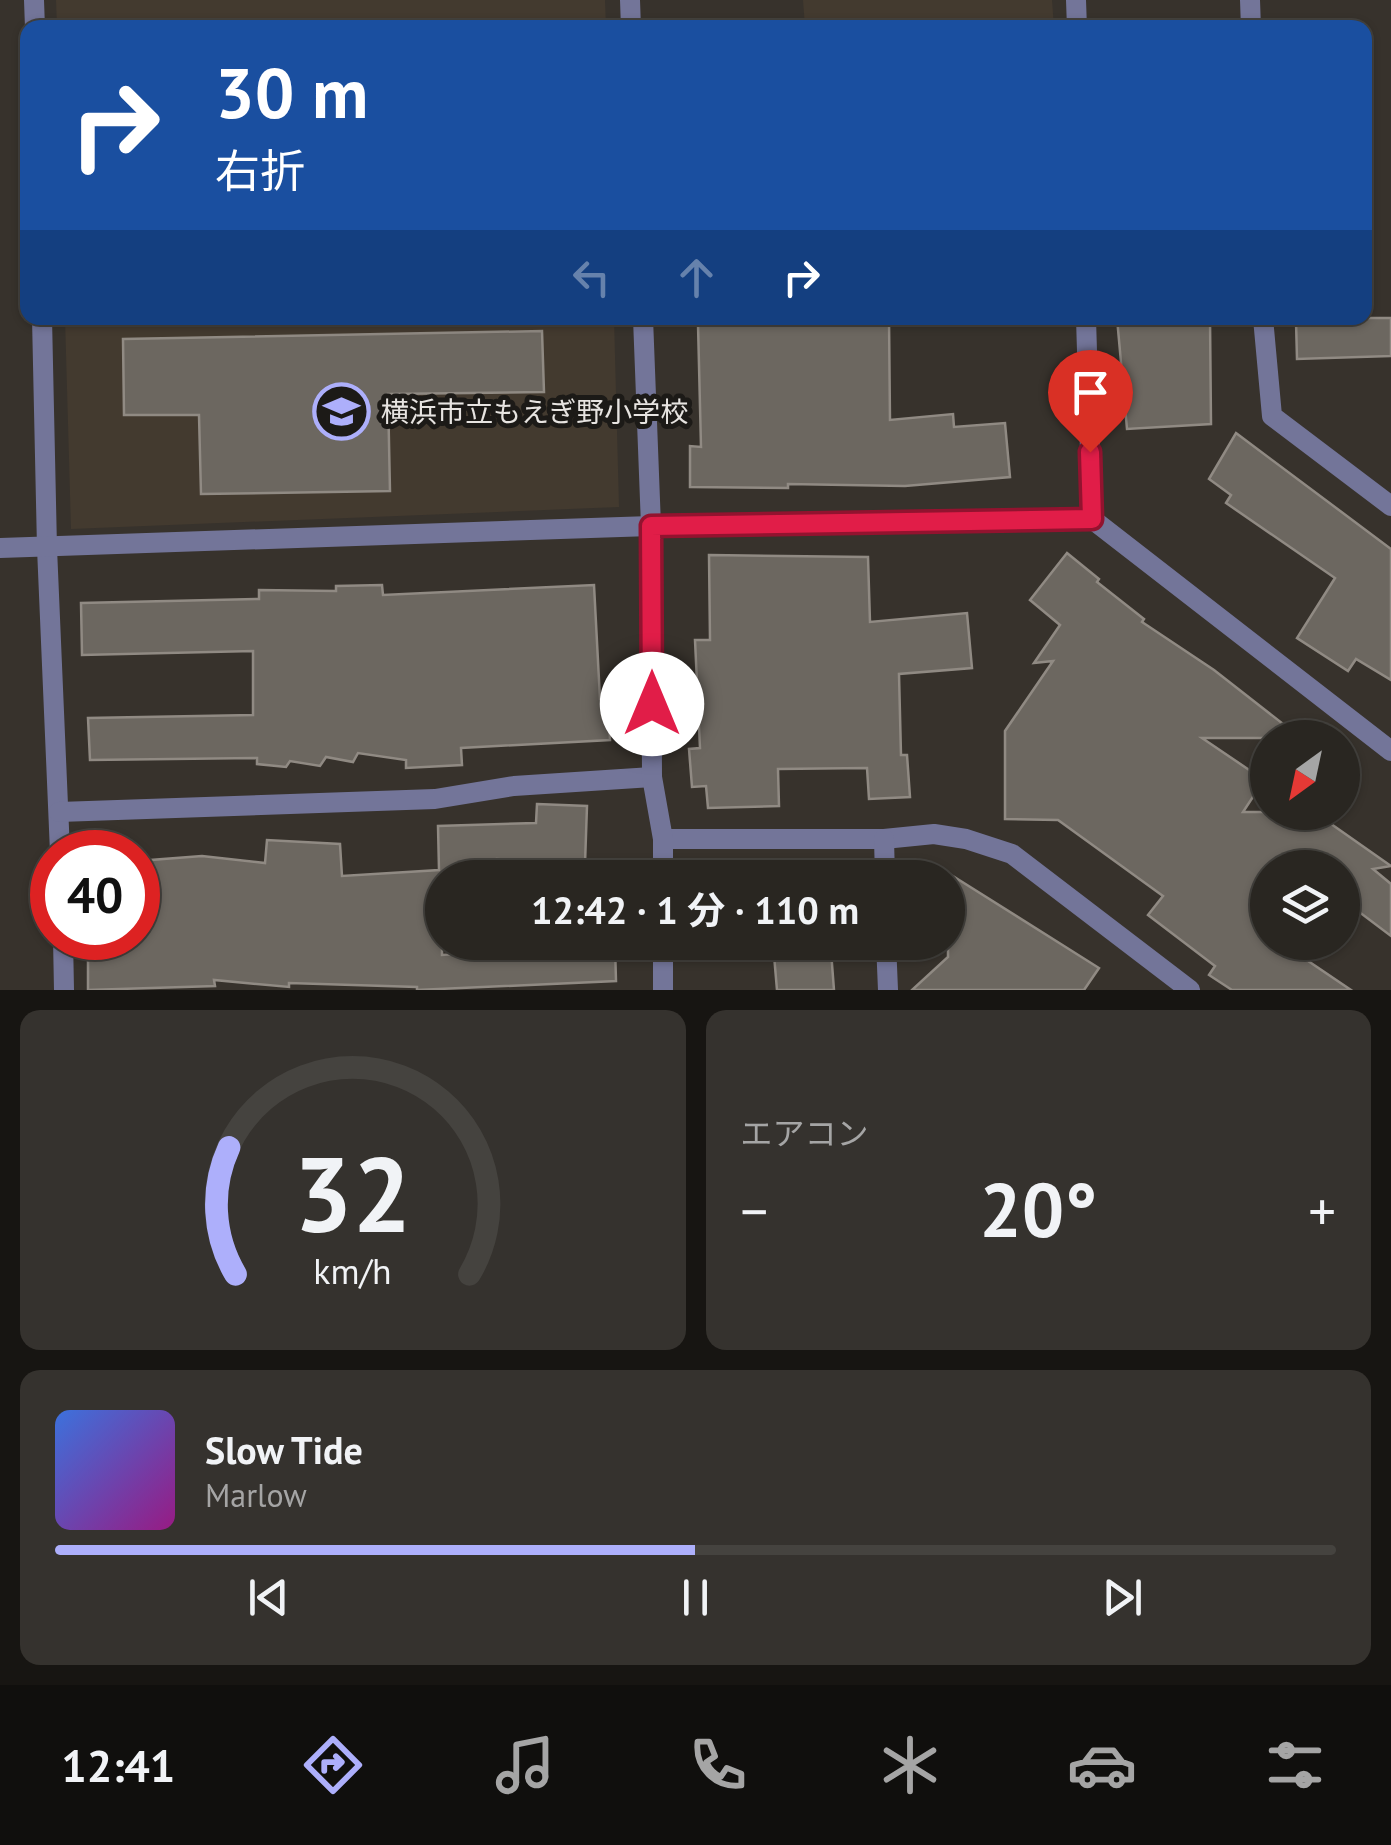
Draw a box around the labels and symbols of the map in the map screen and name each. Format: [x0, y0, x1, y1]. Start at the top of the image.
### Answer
pin [1048, 350, 1133, 453]
school or university icon: 横浜市立もえぎ野小学校 [312, 382, 372, 442]
place label: 横浜市立もえぎ野小学校 [381, 393, 688, 430]
position arrow [600, 652, 704, 756]
north arrow [1250, 720, 1360, 830]
speed limit sign: 40 [30, 830, 160, 960]

